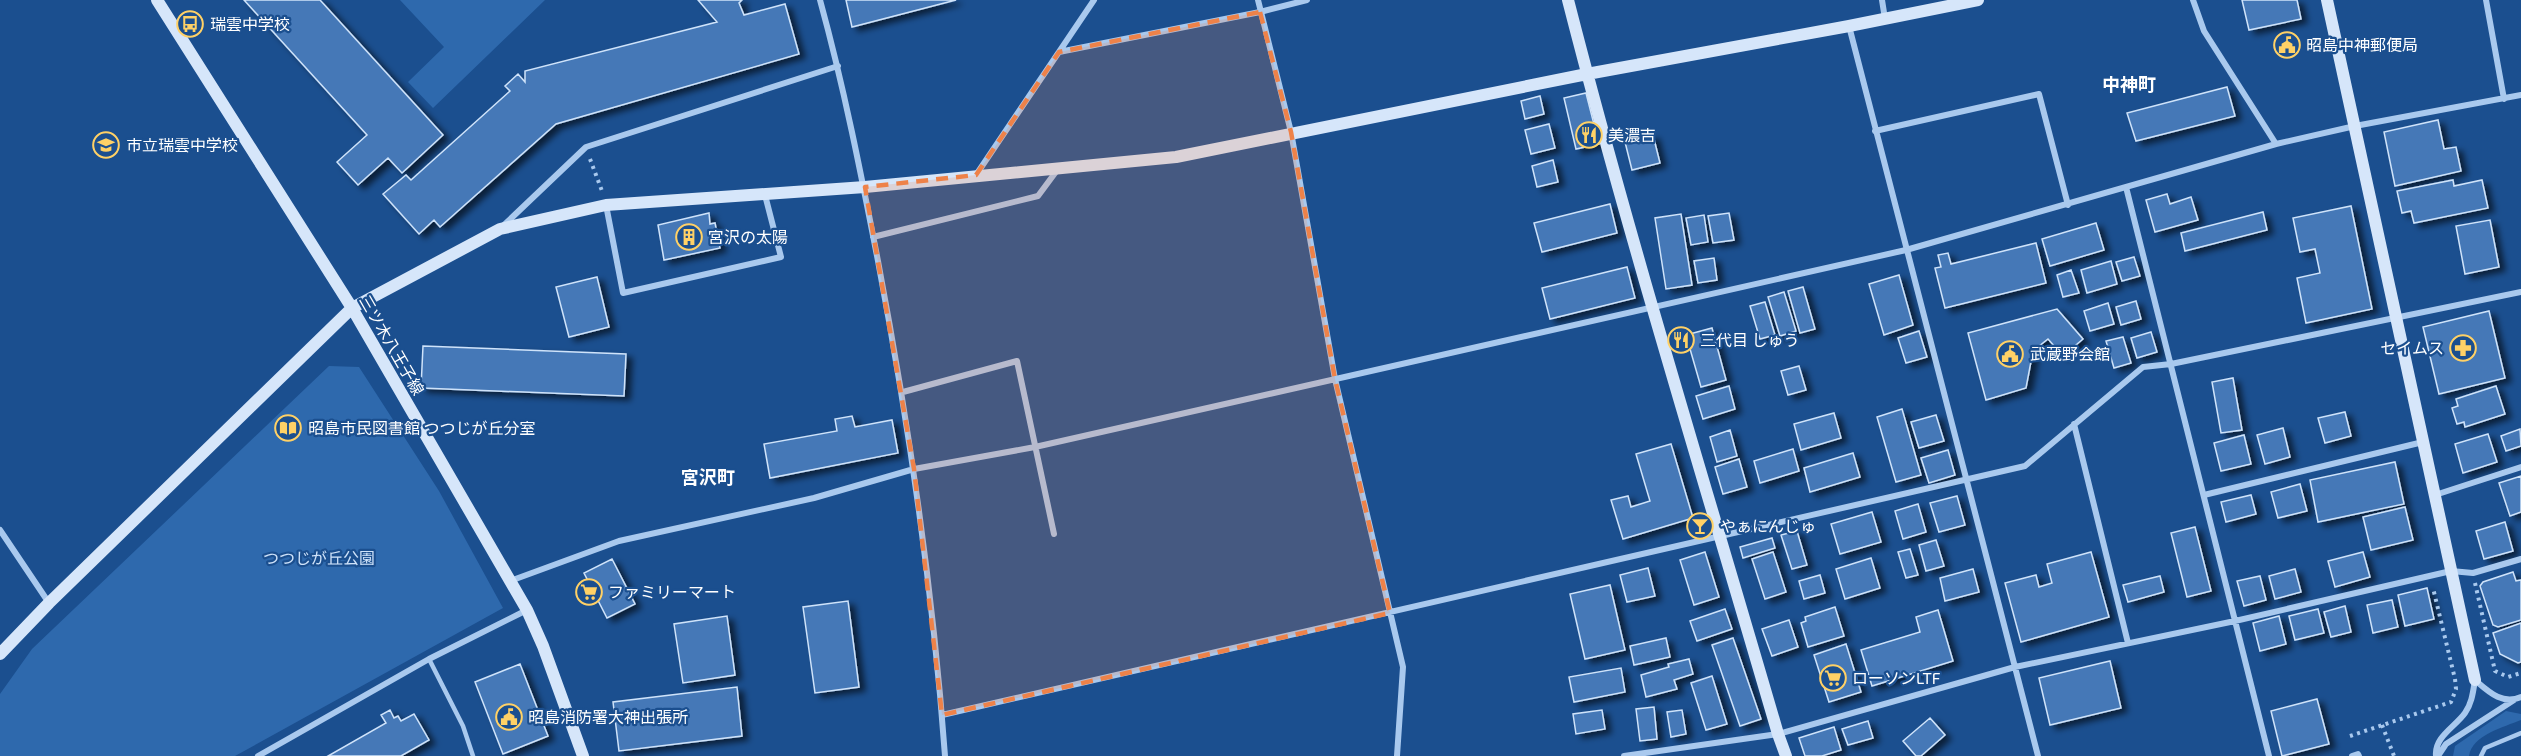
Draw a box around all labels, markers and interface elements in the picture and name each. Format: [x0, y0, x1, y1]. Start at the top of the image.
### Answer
bus stop icon: 瑞雲中学校 [175, 9, 205, 39]
place label: 瑞雲中学校 [210, 14, 290, 33]
public building icon: 昭島中神郵便局 [2272, 30, 2302, 60]
place label: 昭島中神郵便局 [2306, 35, 2418, 54]
district label: 中神町 [2102, 73, 2156, 95]
restaurant icon: 美濃吉 [1574, 120, 1604, 150]
place label: 美濃吉 [1608, 125, 1656, 144]
school or university icon: 市立瑞雲中学校 [91, 130, 121, 160]
place label: 市立瑞雲中学校 [126, 135, 238, 154]
building icon: 宮沢の太陽 [674, 222, 704, 252]
place label: 宮沢の太陽 [708, 227, 788, 246]
street label: 三ツ木八王子線 [356, 291, 429, 398]
restaurant icon: 三代目 しゅう [1666, 325, 1696, 355]
place label: 三代目 しゅう [1700, 330, 1800, 349]
pharmacy icon: セイムス [2448, 333, 2478, 363]
place label: セイムス [2380, 338, 2444, 357]
public building icon: 武蔵野会館 [1995, 339, 2025, 369]
place label: 武蔵野会館 [2030, 344, 2110, 363]
library icon: 昭島市民図書館 つつじが丘分室 [273, 413, 303, 443]
place label: 昭島市民図書館 つつじが丘分室 [308, 418, 536, 437]
district label: 宮沢町 [681, 466, 735, 488]
bar icon: やぁにんじゅ [1685, 511, 1715, 541]
place label: やぁにんじゅ [1720, 516, 1816, 535]
park label: つつじが丘公園 [263, 548, 375, 567]
supermarket icon: ファミリーマート [574, 577, 604, 607]
place label: ファミリーマート [608, 582, 736, 601]
supermarket icon: ローソンLTF [1818, 663, 1848, 693]
place label: ローソンLTF [1852, 668, 1941, 687]
public building icon: 昭島消防署大神出張所 [494, 702, 524, 732]
place label: 昭島消防署大神出張所 [528, 707, 688, 726]

